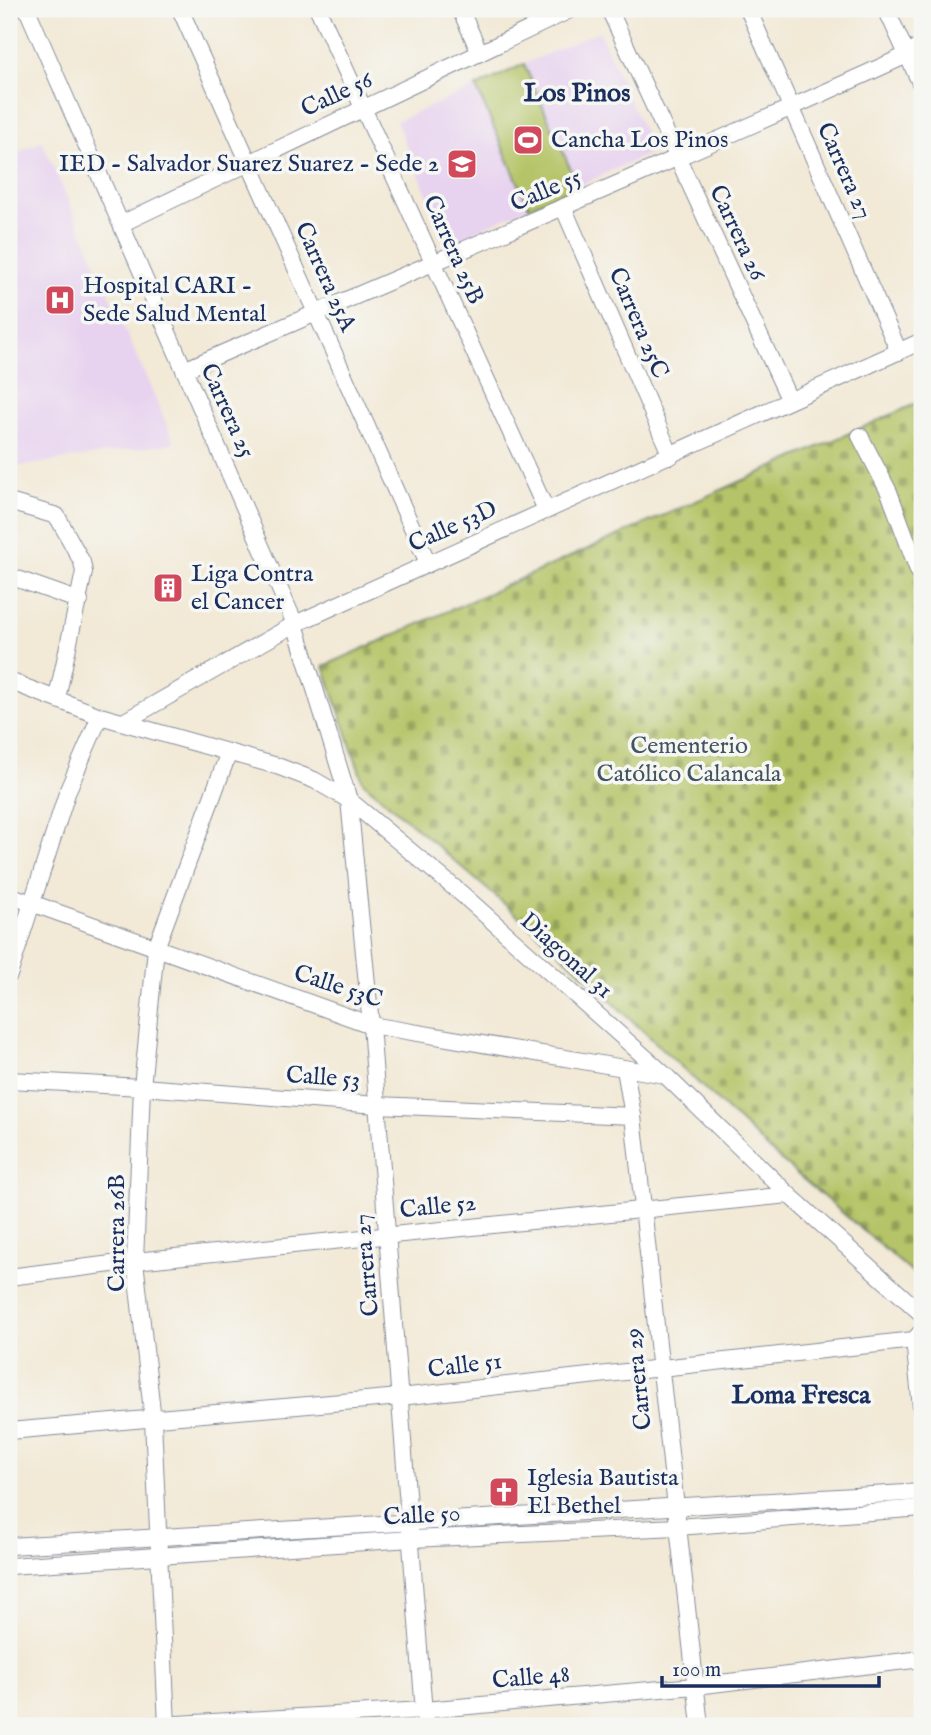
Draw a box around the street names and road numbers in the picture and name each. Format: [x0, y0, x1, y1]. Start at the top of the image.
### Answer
street label: Calle 56 [296, 65, 379, 125]
street label: Carrera 27 [809, 118, 879, 224]
street label: Calle 55 [506, 162, 586, 220]
street label: Carrera 26 [701, 180, 773, 287]
street label: Carrera 25B [415, 191, 491, 309]
street label: Carrera 25A [287, 217, 363, 337]
street label: Carrera 25C [601, 263, 675, 383]
street label: Carrera 25 [192, 359, 262, 463]
street label: Calle 53D [404, 494, 502, 560]
street label: Diagonal 31 [513, 906, 619, 1006]
street label: Calle 53C [290, 958, 386, 1016]
street label: Calle 53 [285, 1060, 361, 1096]
street label: Carrera 26B [102, 1174, 133, 1292]
street label: Calle 52 [398, 1188, 478, 1226]
street label: Carrera 27 [347, 1212, 387, 1318]
street label: Carrera 29 [618, 1326, 660, 1432]
street label: Calle 51 [426, 1346, 504, 1386]
street label: Calle 50 [383, 1499, 461, 1533]
street label: Calle 48 [491, 1659, 571, 1697]

